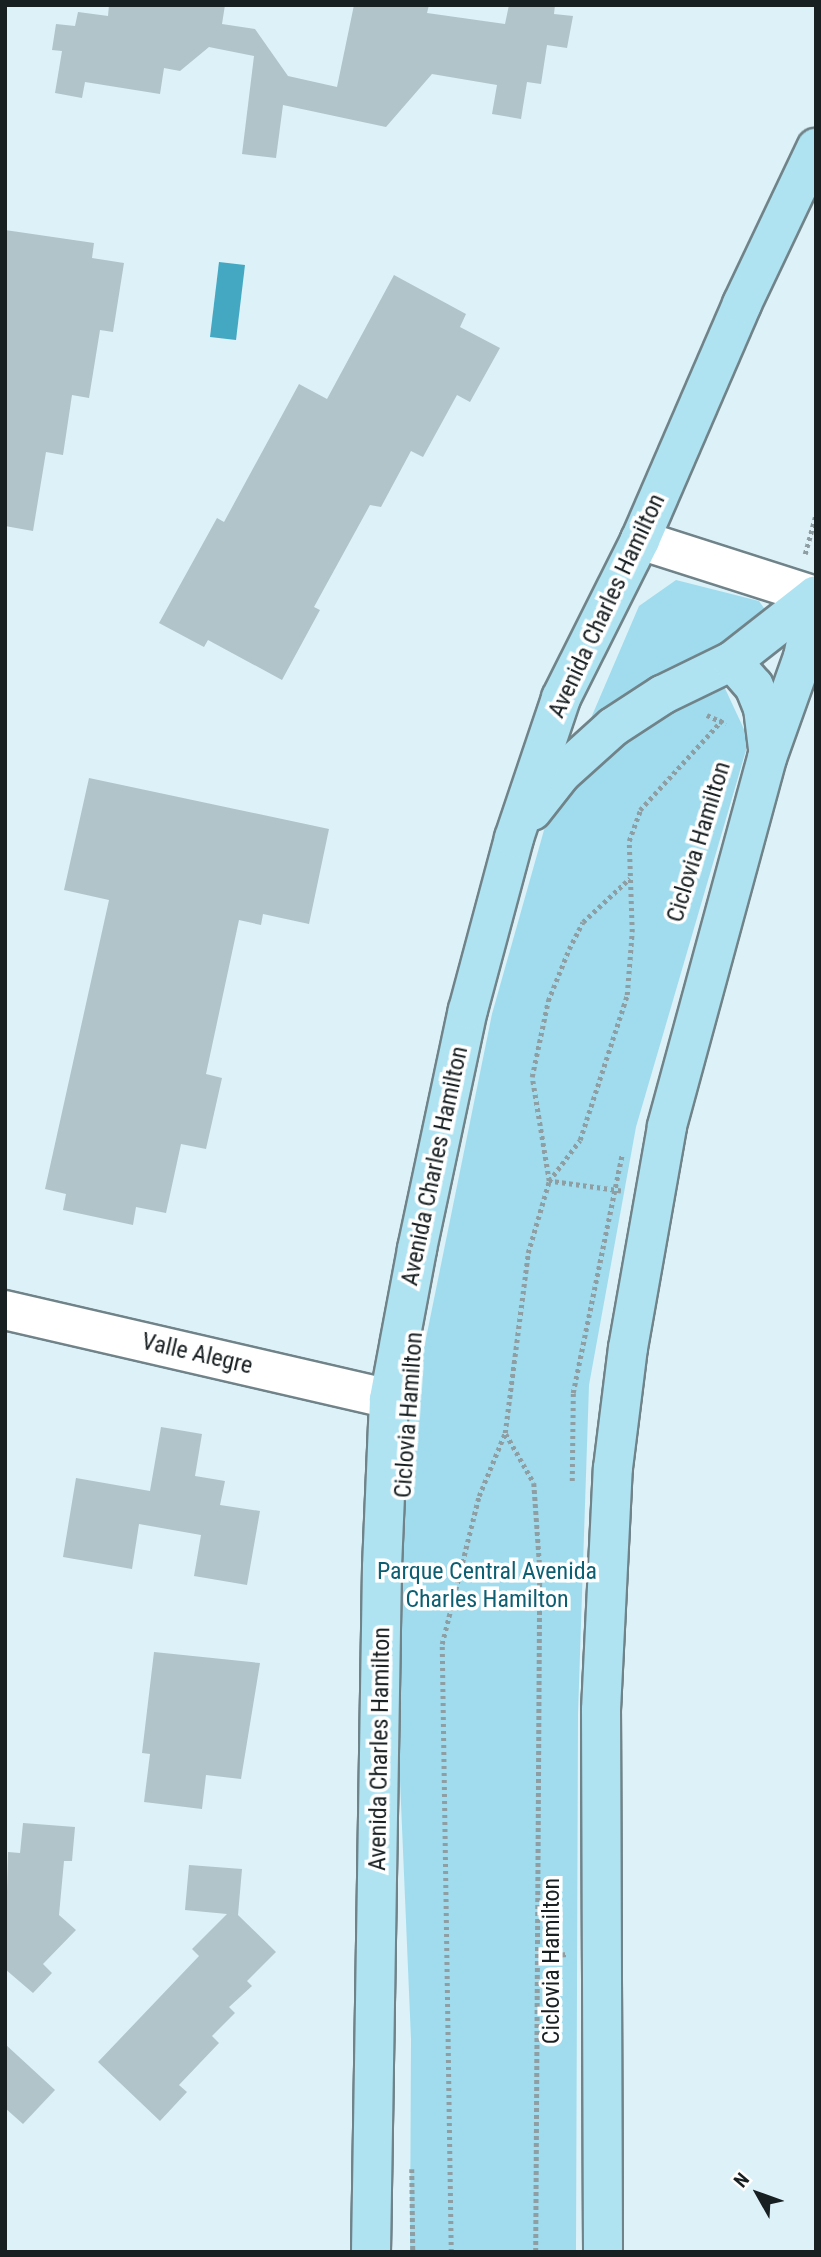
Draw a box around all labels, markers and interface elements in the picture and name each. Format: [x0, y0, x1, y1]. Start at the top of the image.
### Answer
street label: Avenida Charles Hamilton [542, 489, 672, 723]
street label: Ciclovia Hamilton [661, 758, 737, 926]
street label: Avenida Charles Hamilton [396, 1044, 474, 1288]
street label: Valle Alegre [139, 1327, 255, 1381]
street label: Ciclovia Hamilton [389, 1331, 429, 1499]
park label: Parque Central Avenida Charles Hamilton [377, 1558, 597, 1614]
street label: Avenida Charles Hamilton [363, 1627, 397, 1871]
street label: Ciclovia Hamilton [538, 1878, 566, 2044]
north arrow [723, 2159, 793, 2229]
text: N [729, 2168, 754, 2192]

